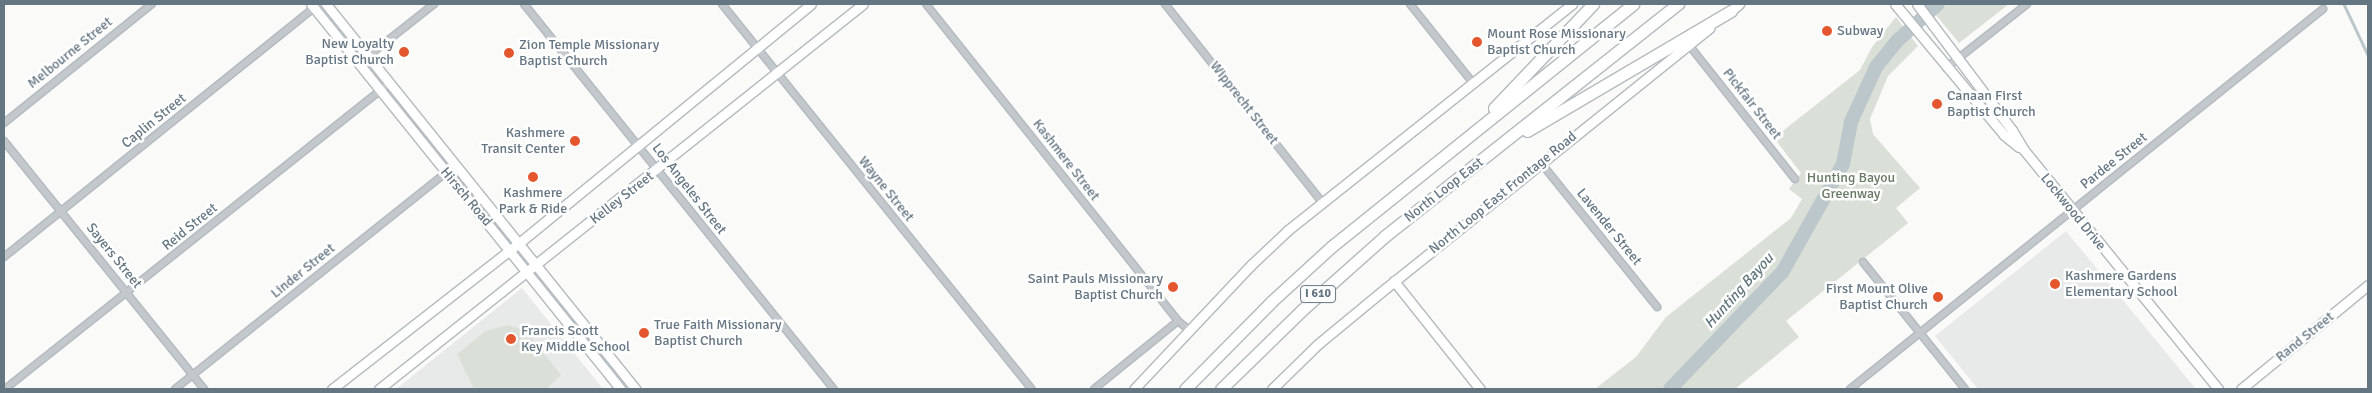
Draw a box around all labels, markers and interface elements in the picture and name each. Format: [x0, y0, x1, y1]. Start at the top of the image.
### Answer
street label: Melbourne Street [24, 14, 116, 92]
place label: Subway [1837, 23, 1883, 39]
marker: Subway [1821, 25, 1833, 37]
place label: Mount Rose Missionary Baptist Church [1487, 26, 1626, 58]
place label: New Loyalty Baptist Church [305, 36, 394, 68]
marker: Mount Rose Missionary Baptist Church [1471, 36, 1483, 48]
place label: Zion Temple Missionary Baptist Church [519, 37, 659, 70]
marker: New Loyalty Baptist Church [398, 46, 410, 58]
marker: Zion Temple Missionary Baptist Church [503, 47, 515, 59]
street label: Wipprecht Street [1206, 58, 1282, 148]
street label: Pickfair Street [1719, 65, 1785, 143]
place label: Canaan First Baptist Church [1947, 88, 2036, 120]
street label: Caplin Street [118, 90, 190, 152]
marker: Canaan First Baptist Church [1931, 98, 1943, 110]
street label: Kashmere Street [1029, 116, 1103, 204]
place label: Kashmere Transit Center [481, 125, 565, 158]
street label: North Loop East Frontage Road [1426, 128, 1580, 258]
street label: Pardee Street [2077, 129, 2151, 193]
marker: Kashmere Transit Center [569, 135, 581, 147]
street label: Los Angeles Street [648, 140, 730, 238]
street label: Wayne Street [855, 153, 917, 225]
street label: North Loop East [1401, 154, 1487, 226]
street label: Hirsch Road [436, 164, 496, 230]
street label: Kelley Street [587, 168, 657, 228]
park label: Hunting Bayou Greenway [1807, 170, 1895, 202]
street label: Lockwood Drive [2037, 170, 2109, 254]
marker: Kashmere Park & Ride [527, 171, 539, 183]
place label: Kashmere Park & Ride [499, 185, 567, 218]
street label: Lavender Street [1573, 185, 1645, 269]
street label: Reid Street [159, 200, 221, 254]
street label: Sayers Street [83, 220, 145, 292]
street label: Linder Street [268, 240, 338, 302]
water label: Hunting Bayou [1701, 250, 1777, 332]
place label: Kashmere Gardens Elementary School [2065, 268, 2178, 300]
place label: Saint Pauls Missionary Baptist Church [1028, 271, 1163, 304]
marker: Kashmere Gardens Elementary School [2049, 278, 2061, 290]
marker: Saint Pauls Missionary Baptist Church [1167, 281, 1179, 293]
place label: First Mount Olive Baptist Church [1826, 281, 1928, 314]
road number: I 610 [1299, 284, 1337, 304]
marker: First Mount Olive Baptist Church [1932, 291, 1944, 303]
street label: Rand Street [2273, 308, 2337, 366]
place label: True Faith Missionary Baptist Church [654, 317, 782, 350]
place label: Francis Scott Key Middle School [521, 323, 630, 356]
marker: True Faith Missionary Baptist Church [638, 327, 650, 339]
marker: Francis Scott Key Middle School [505, 333, 517, 345]

